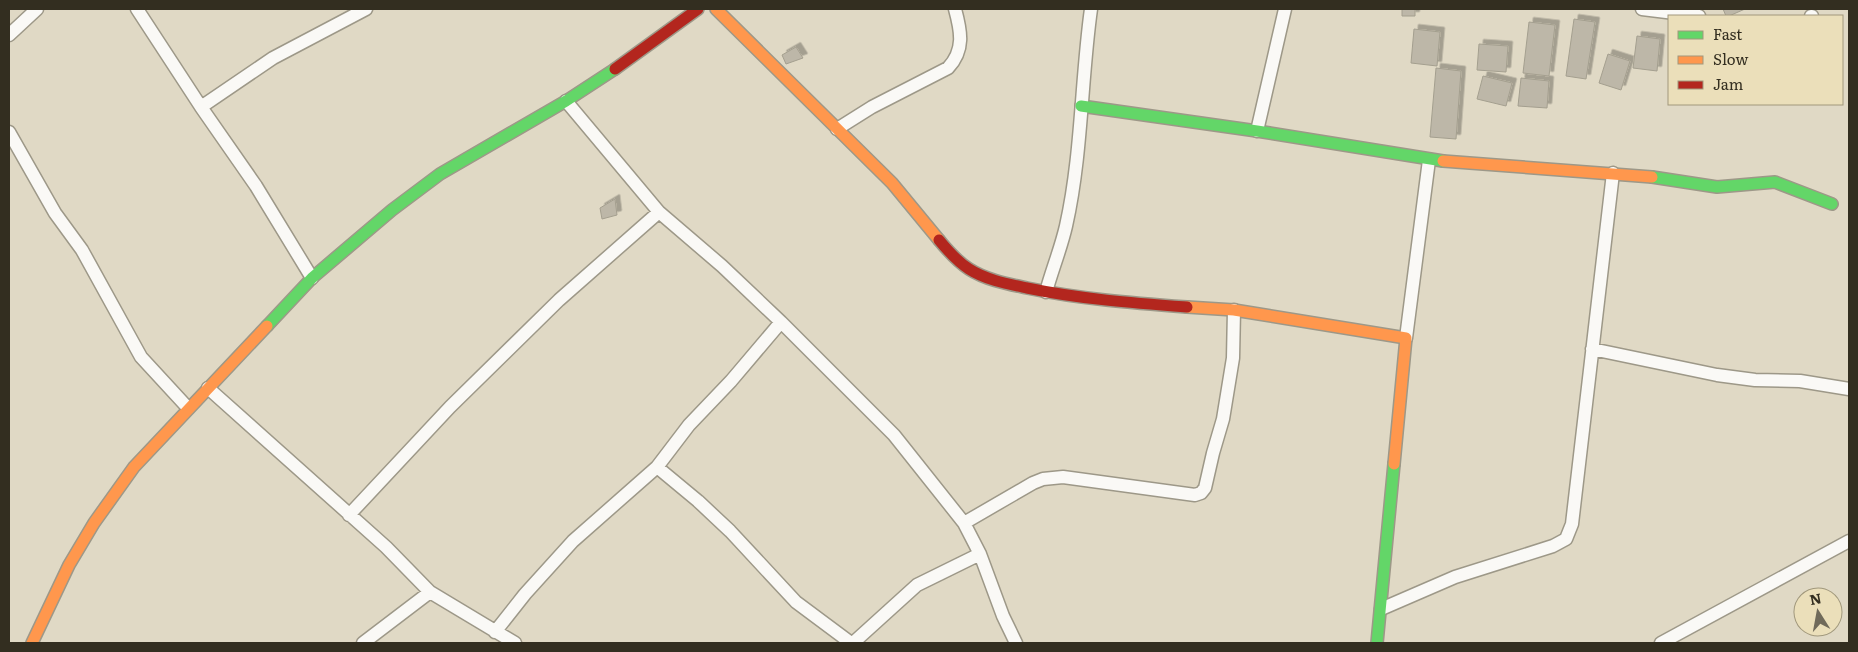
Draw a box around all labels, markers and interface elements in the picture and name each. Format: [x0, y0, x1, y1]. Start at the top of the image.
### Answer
legend [1668, 15, 1843, 105]
text: Fast [1713, 22, 1742, 45]
text: Slow [1713, 47, 1748, 70]
text: Jam [1713, 72, 1744, 95]
north arrow [1793, 587, 1843, 637]
text: N [1808, 587, 1823, 609]

